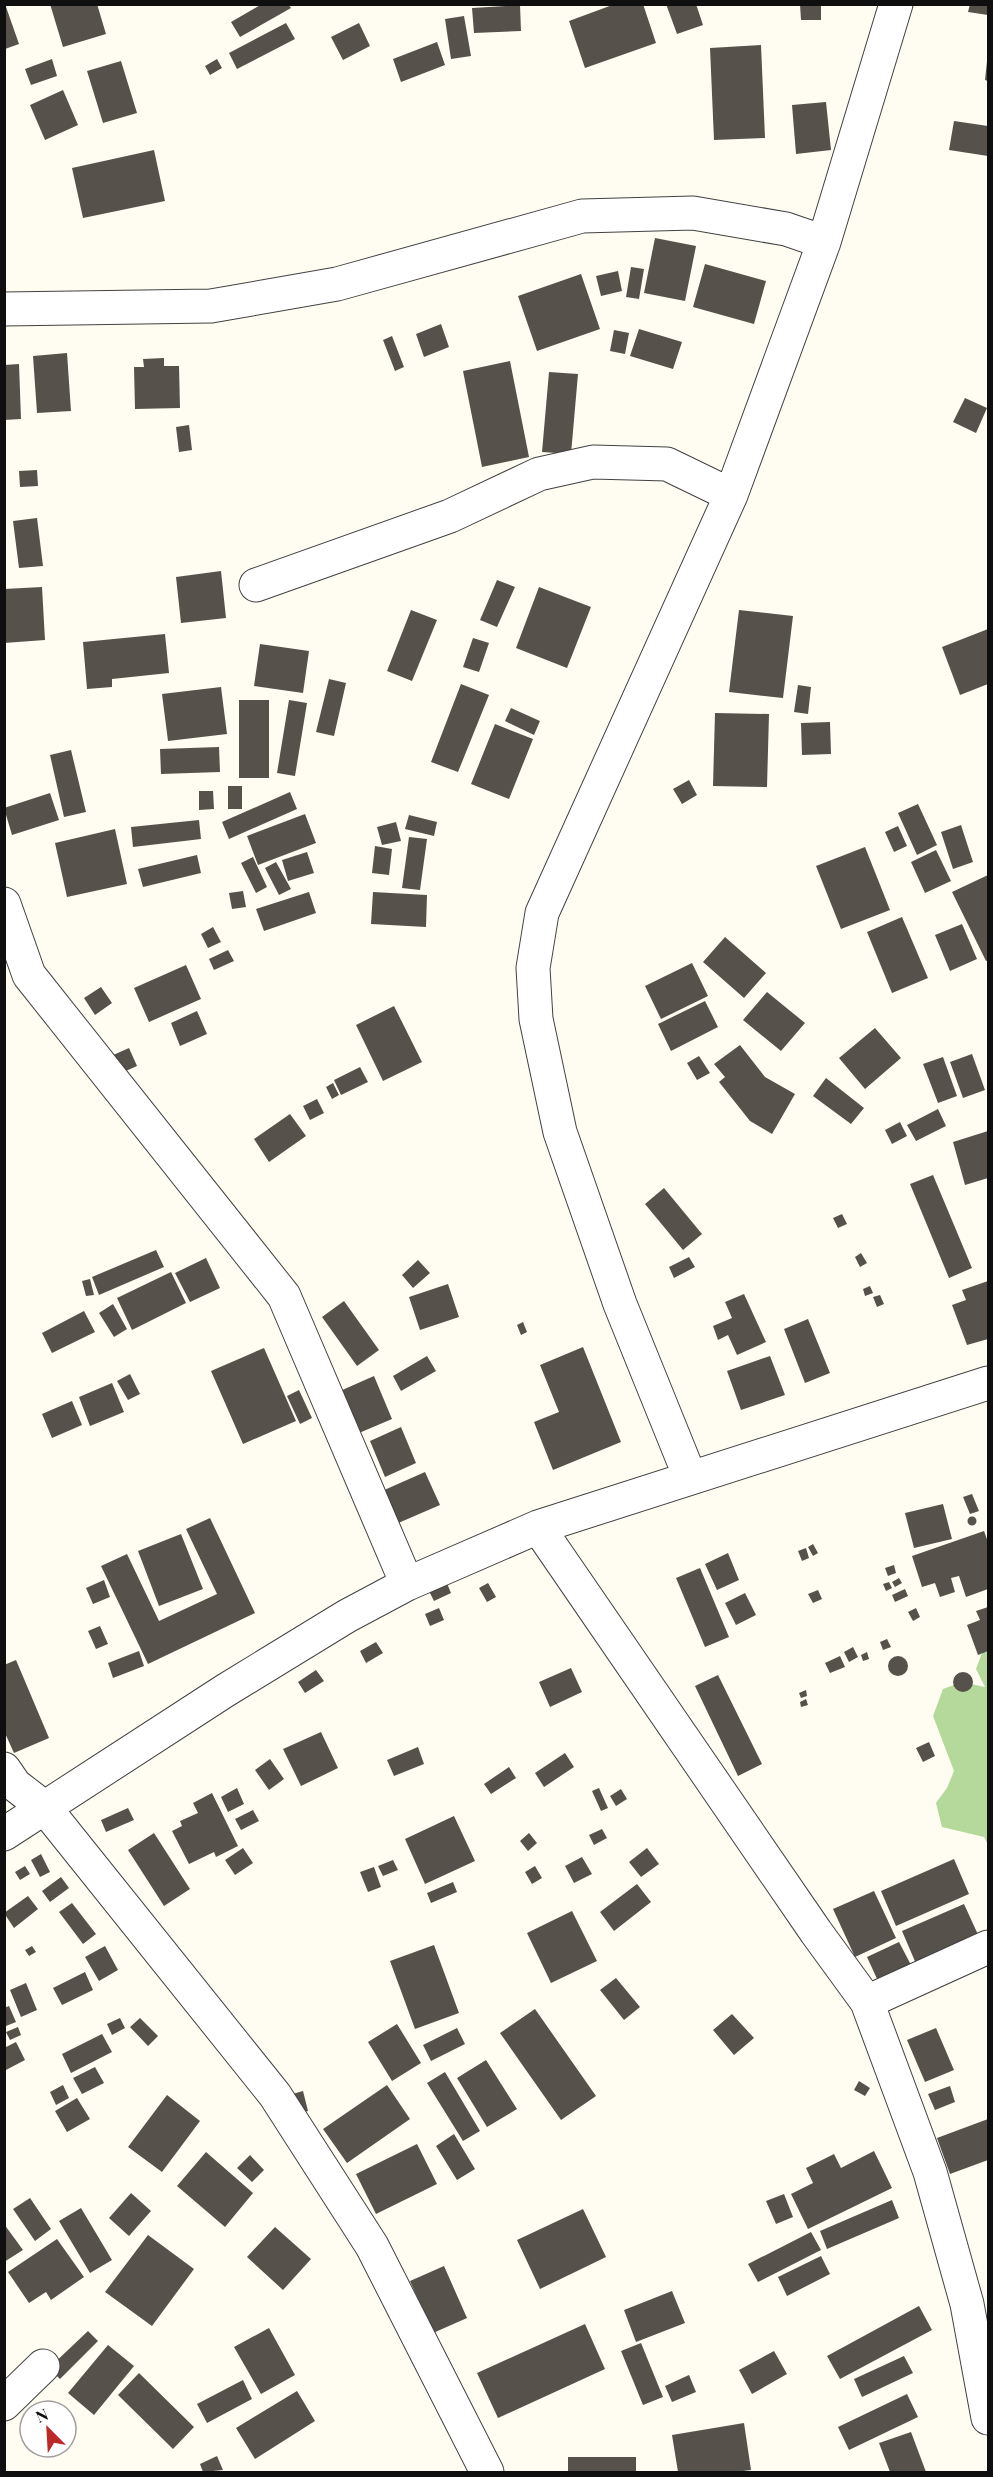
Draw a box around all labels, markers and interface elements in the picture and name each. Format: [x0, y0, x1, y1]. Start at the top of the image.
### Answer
north arrow [18, 2399, 78, 2459]
text: N [32, 2403, 52, 2427]

